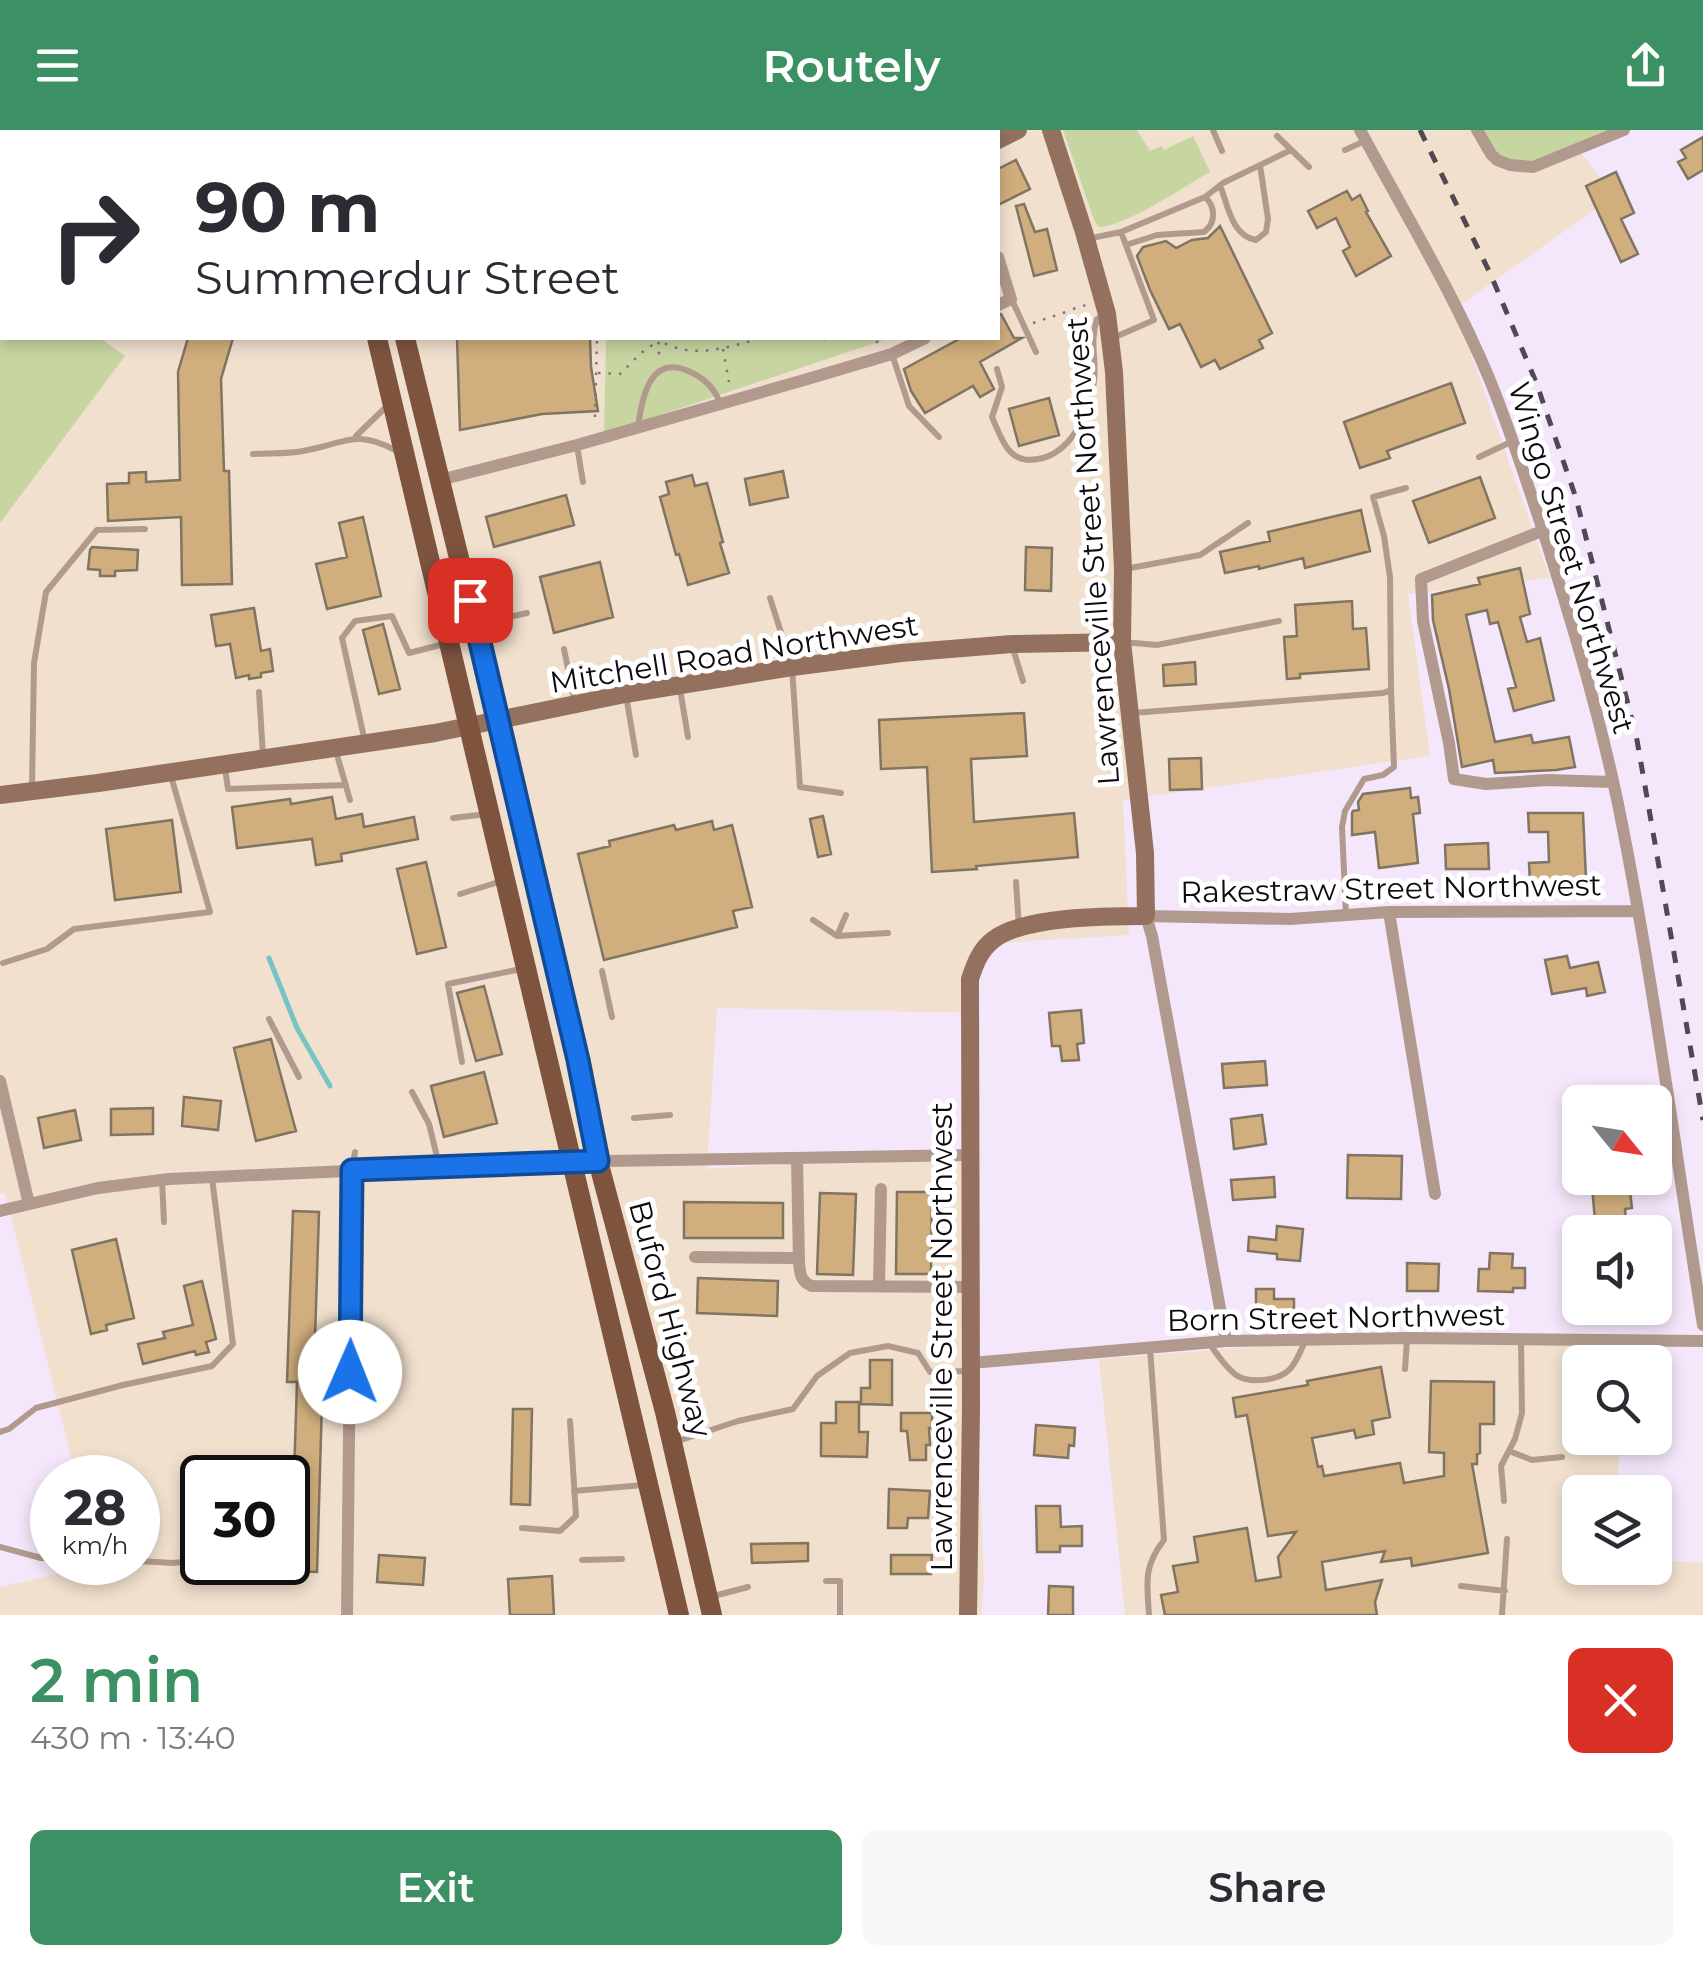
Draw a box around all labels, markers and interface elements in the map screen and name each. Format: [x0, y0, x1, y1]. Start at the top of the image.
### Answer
icon: menu [30, 38, 85, 93]
text: Routely [763, 38, 940, 93]
icon: share [1618, 38, 1673, 93]
text: 90 m [195, 164, 380, 250]
icon: right [30, 170, 160, 300]
text: Summerdur Street [195, 250, 620, 305]
street label: Lawrenceville Street Northwest [1058, 315, 1127, 787]
street label: Wingo Street Northwest [1500, 378, 1643, 738]
pin [428, 558, 513, 643]
icon: arrive [443, 573, 498, 628]
street label: Mitchell Road Northwest [547, 606, 921, 701]
street label: Rakestraw Street Northwest [1180, 866, 1602, 911]
north arrow [1562, 1085, 1672, 1195]
map controls [1562, 1085, 1672, 1585]
street label: Lawrenceville Street Northwest [923, 1102, 960, 1572]
street label: Buford Highway [621, 1196, 720, 1442]
button: sound [1562, 1215, 1672, 1325]
street label: Born Street Northwest [1166, 1296, 1506, 1339]
position arrow [298, 1320, 402, 1424]
button: search [1562, 1345, 1672, 1455]
speed limit sign: 30 [180, 1455, 310, 1585]
button: layers [1562, 1475, 1672, 1585]
text: 28 [64, 1477, 126, 1538]
text: km/h [62, 1530, 128, 1560]
text: 2 min [30, 1644, 203, 1717]
button: close [1568, 1648, 1673, 1753]
text: 430 m · 13:40 [30, 1718, 236, 1757]
button: Exit [30, 1830, 842, 1945]
button: Share [862, 1830, 1673, 1945]

